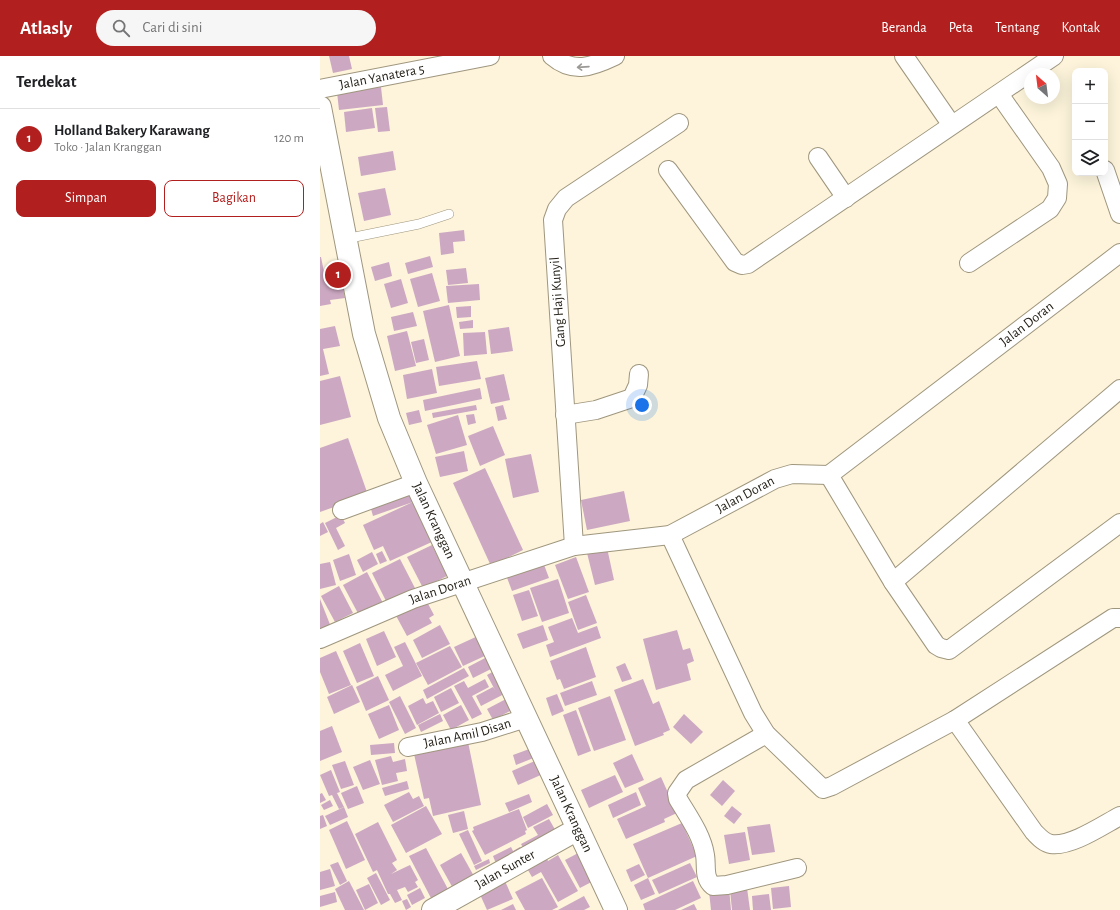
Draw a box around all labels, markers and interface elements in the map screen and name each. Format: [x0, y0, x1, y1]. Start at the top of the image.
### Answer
search box [96, 10, 376, 46]
icon: search [110, 17, 132, 39]
text: Atlasly [20, 19, 72, 38]
text: Cari di sini [142, 20, 202, 35]
text: Beranda [881, 21, 927, 35]
text: Peta [949, 21, 973, 35]
text: Tentang [995, 21, 1039, 35]
text: Kontak [1061, 21, 1100, 35]
street label: Jalan Yanatera 5 [338, 62, 426, 92]
one-way arrow [577, 64, 590, 71]
north arrow [1024, 68, 1060, 104]
map controls [1072, 68, 1108, 176]
button: + [1072, 68, 1108, 104]
text: Terdekat [16, 73, 76, 90]
button: − [1072, 104, 1108, 140]
text: Holland Bakery Karawang [54, 123, 210, 138]
text: 1 [27, 132, 31, 145]
text: 120 m [274, 132, 304, 145]
button: layers [1072, 140, 1108, 176]
text: Toko · Jalan Kranggan [54, 141, 162, 154]
button: Simpan [16, 180, 156, 217]
button: Bagikan [164, 180, 304, 217]
street label: Gang Haji Kunyil [548, 256, 568, 348]
pin: 1 [325, 260, 351, 290]
street label: Jalan Doran [997, 299, 1056, 349]
your location [632, 395, 652, 415]
street label: Jalan Doran [714, 474, 777, 516]
street label: Jalan Kranggan [410, 481, 458, 561]
street label: Jalan Doran [407, 573, 473, 607]
street label: Jalan Amil Disan [423, 716, 513, 751]
street label: Jalan Kranggan [547, 774, 595, 854]
street label: Jalan Sunter [473, 847, 538, 892]

